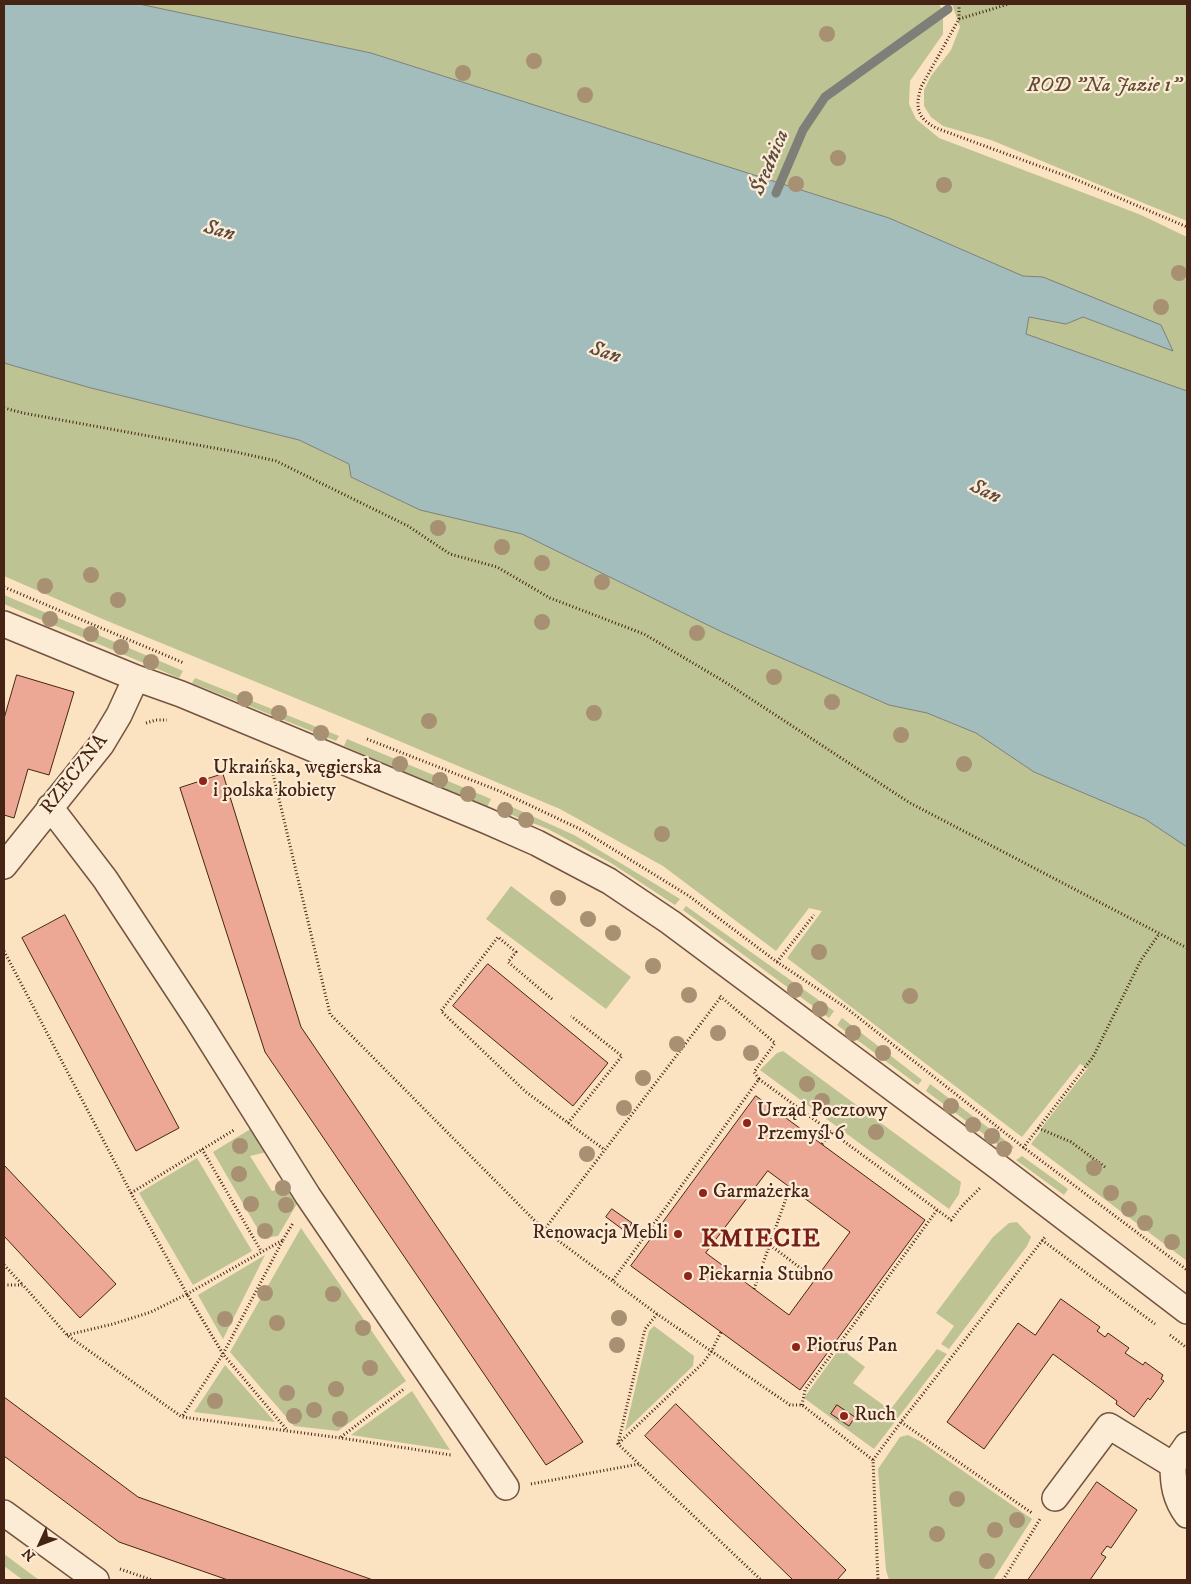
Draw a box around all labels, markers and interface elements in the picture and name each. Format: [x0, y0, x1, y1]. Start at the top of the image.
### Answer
park label: ROD "Na Jazie 1" [1027, 75, 1181, 99]
water label: Średnica [746, 127, 796, 199]
water label: San [201, 216, 237, 248]
water label: San [586, 337, 624, 371]
water label: San [965, 475, 1005, 511]
street label: RZECZNA [36, 730, 114, 820]
place label: Ukraińska, węgierska i polska kobiety [213, 757, 382, 804]
marker: Ukraińska, węgierska i polska kobiety [197, 775, 209, 787]
place label: Urząd Pocztowy Przemyśl 6 [757, 1100, 887, 1147]
marker: Urząd Pocztowy Przemyśl 6 [741, 1117, 753, 1129]
place label: Garmażerka [713, 1181, 809, 1205]
marker: Garmażerka [697, 1187, 709, 1199]
place label: Renowacja Mebli [532, 1222, 668, 1246]
district label: KMIECIE [700, 1226, 822, 1256]
marker: Renowacja Mebli [672, 1228, 684, 1240]
place label: Piekarnia Stubno [698, 1264, 833, 1288]
marker: Piekarnia Stubno [682, 1270, 694, 1282]
place label: Piotruś Pan [806, 1335, 898, 1359]
marker: Piotruś Pan [790, 1341, 802, 1353]
place label: Ruch [854, 1404, 896, 1428]
marker: Ruch [838, 1410, 850, 1422]
north arrow [15, 1519, 65, 1569]
text: N [19, 1544, 40, 1565]

